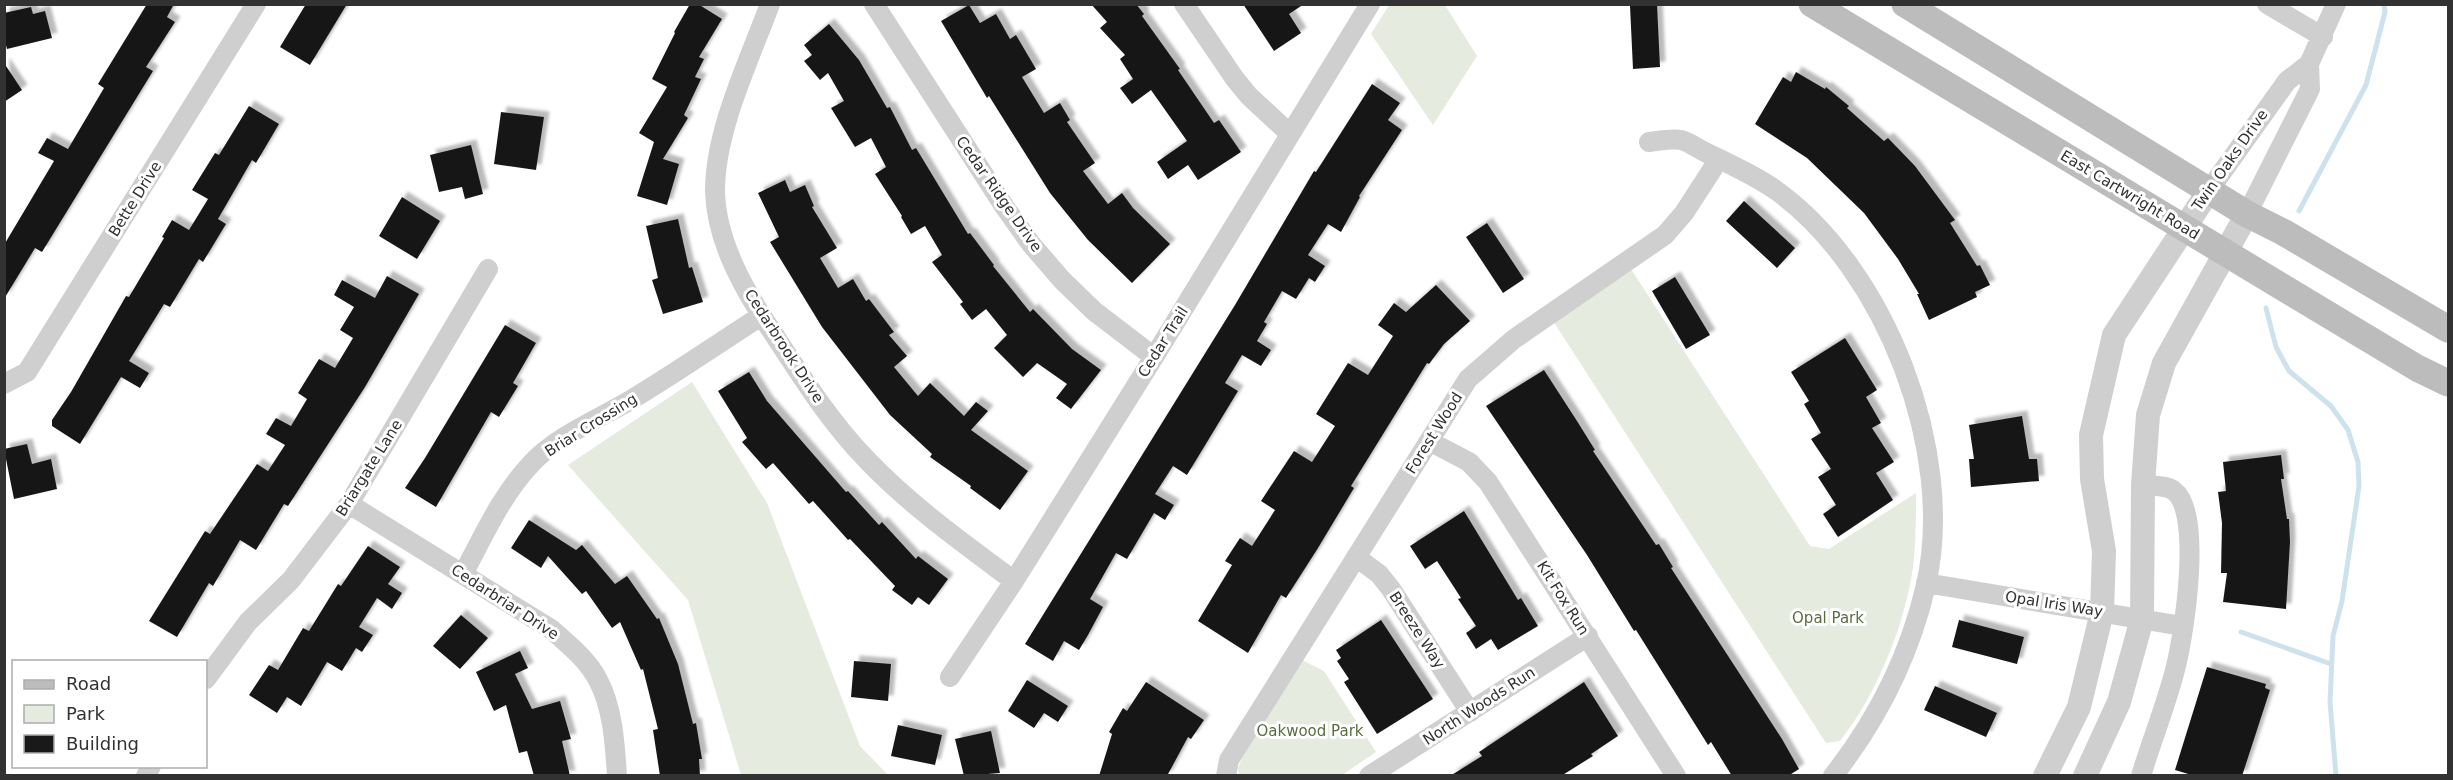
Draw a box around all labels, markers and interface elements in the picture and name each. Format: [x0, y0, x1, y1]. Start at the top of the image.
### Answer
street label: Twin Oaks Drive [2188, 106, 2272, 215]
street label: Cedar Ridge Drive [952, 133, 1046, 255]
street label: East Cartwright Road [2057, 146, 2203, 244]
street label: Bette Drive [105, 158, 165, 240]
street label: Cedarbrook Drive [741, 286, 827, 406]
street label: Cedar Trail [1134, 303, 1192, 381]
street label: Forest Wood [1402, 389, 1466, 477]
street label: Briar Crossing [542, 390, 640, 460]
street label: Briargate Lane [332, 416, 406, 520]
street label: Kit Fox Run [1533, 558, 1593, 638]
street label: Cedarbriar Drive [448, 561, 562, 643]
street label: Opal Iris Way [2004, 587, 2104, 621]
street label: Breeze Way [1385, 588, 1449, 672]
park label: Opal Park [1792, 609, 1864, 627]
legend [12, 660, 207, 768]
street label: North Woods Run [1420, 663, 1538, 749]
text: Road [66, 673, 111, 694]
text: Park [66, 703, 105, 724]
park label: Oakwood Park [1256, 722, 1364, 740]
text: Building [66, 733, 139, 754]

